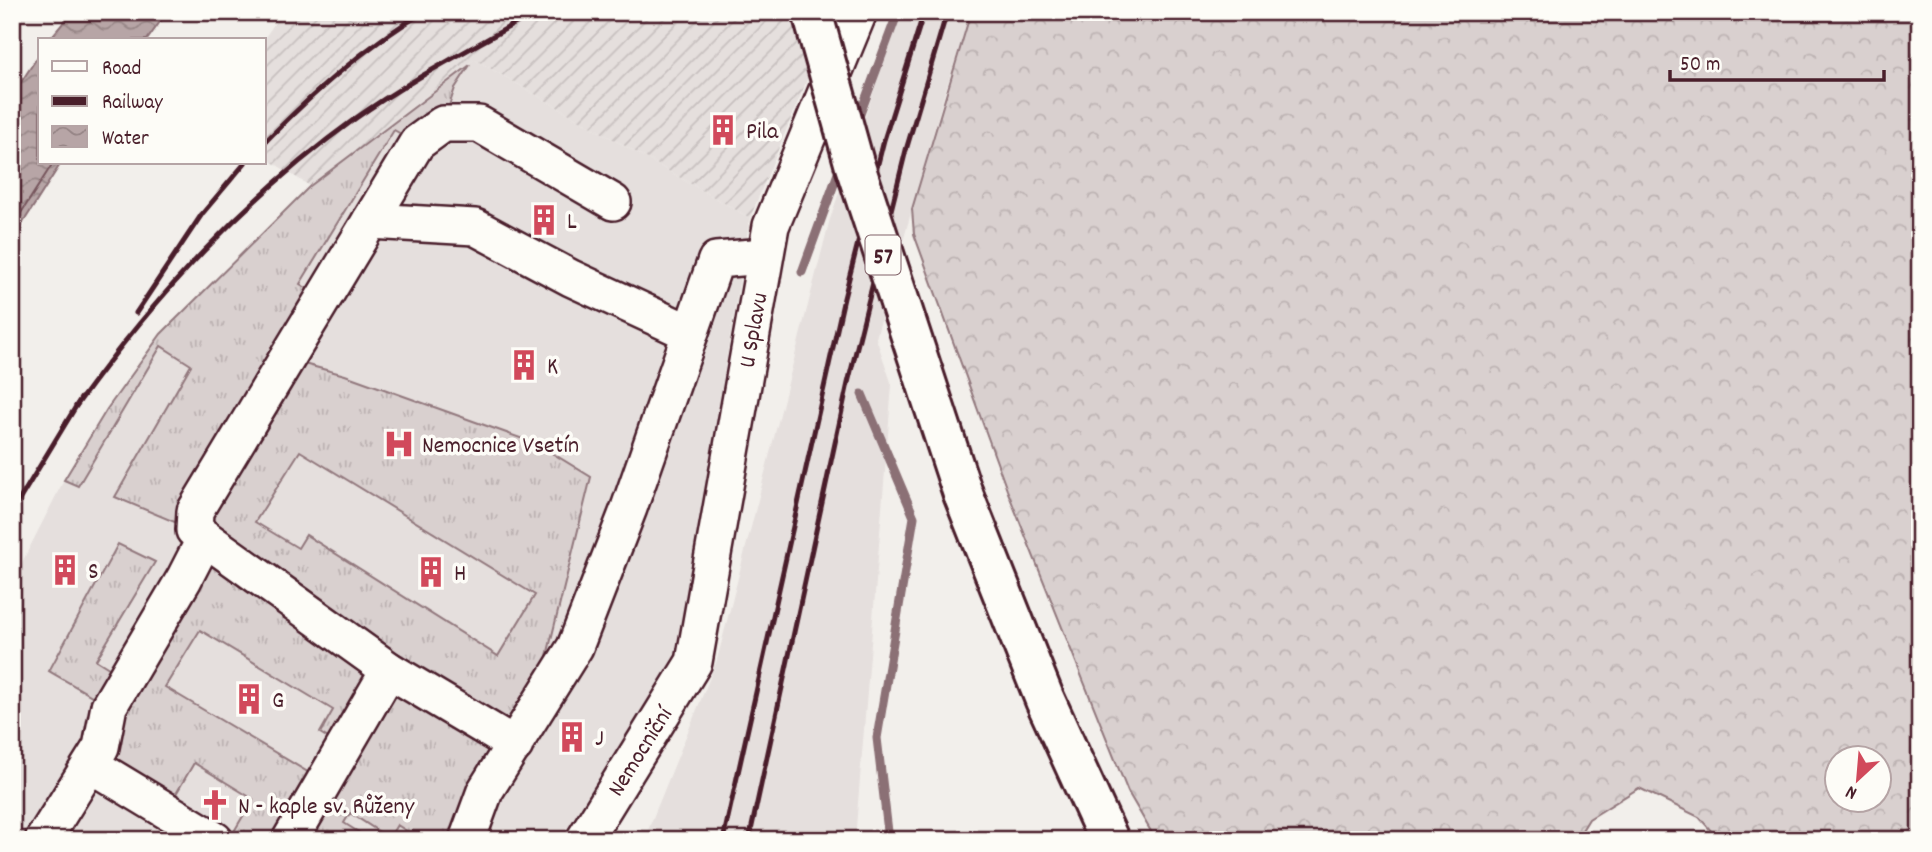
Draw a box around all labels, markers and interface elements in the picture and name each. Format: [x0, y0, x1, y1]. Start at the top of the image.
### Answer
legend [38, 38, 266, 164]
scale bar [1670, 38, 1883, 82]
text: 50 m [1680, 51, 1720, 81]
text: Road [102, 55, 141, 85]
text: Railway [102, 89, 163, 119]
building icon: Pila [706, 113, 740, 147]
place label: Pila [746, 116, 779, 150]
text: Water [102, 125, 149, 155]
building icon: L [527, 203, 561, 237]
place label: L [567, 206, 577, 240]
road number: 57 [866, 236, 900, 274]
street label: U Splavu [732, 290, 778, 371]
building icon: K [507, 348, 541, 382]
place label: K [547, 351, 558, 385]
hospital icon: Nemocnice Vsetín [382, 427, 416, 461]
place label: Nemocnice Vsetín [422, 430, 579, 464]
building icon: S [48, 553, 82, 587]
building icon: H [414, 555, 448, 589]
place label: S [88, 556, 99, 590]
place label: H [454, 558, 466, 592]
building icon: G [232, 682, 266, 716]
place label: G [272, 685, 284, 719]
street label: Nemocniční [601, 700, 683, 804]
building icon: J [555, 720, 589, 754]
place label: J [595, 723, 604, 757]
north arrow [1824, 744, 1894, 814]
text: N [1842, 777, 1862, 805]
church icon: N - kaple sv. Růženy [198, 788, 232, 822]
place label: N - kaple sv. Růženy [238, 791, 416, 825]

